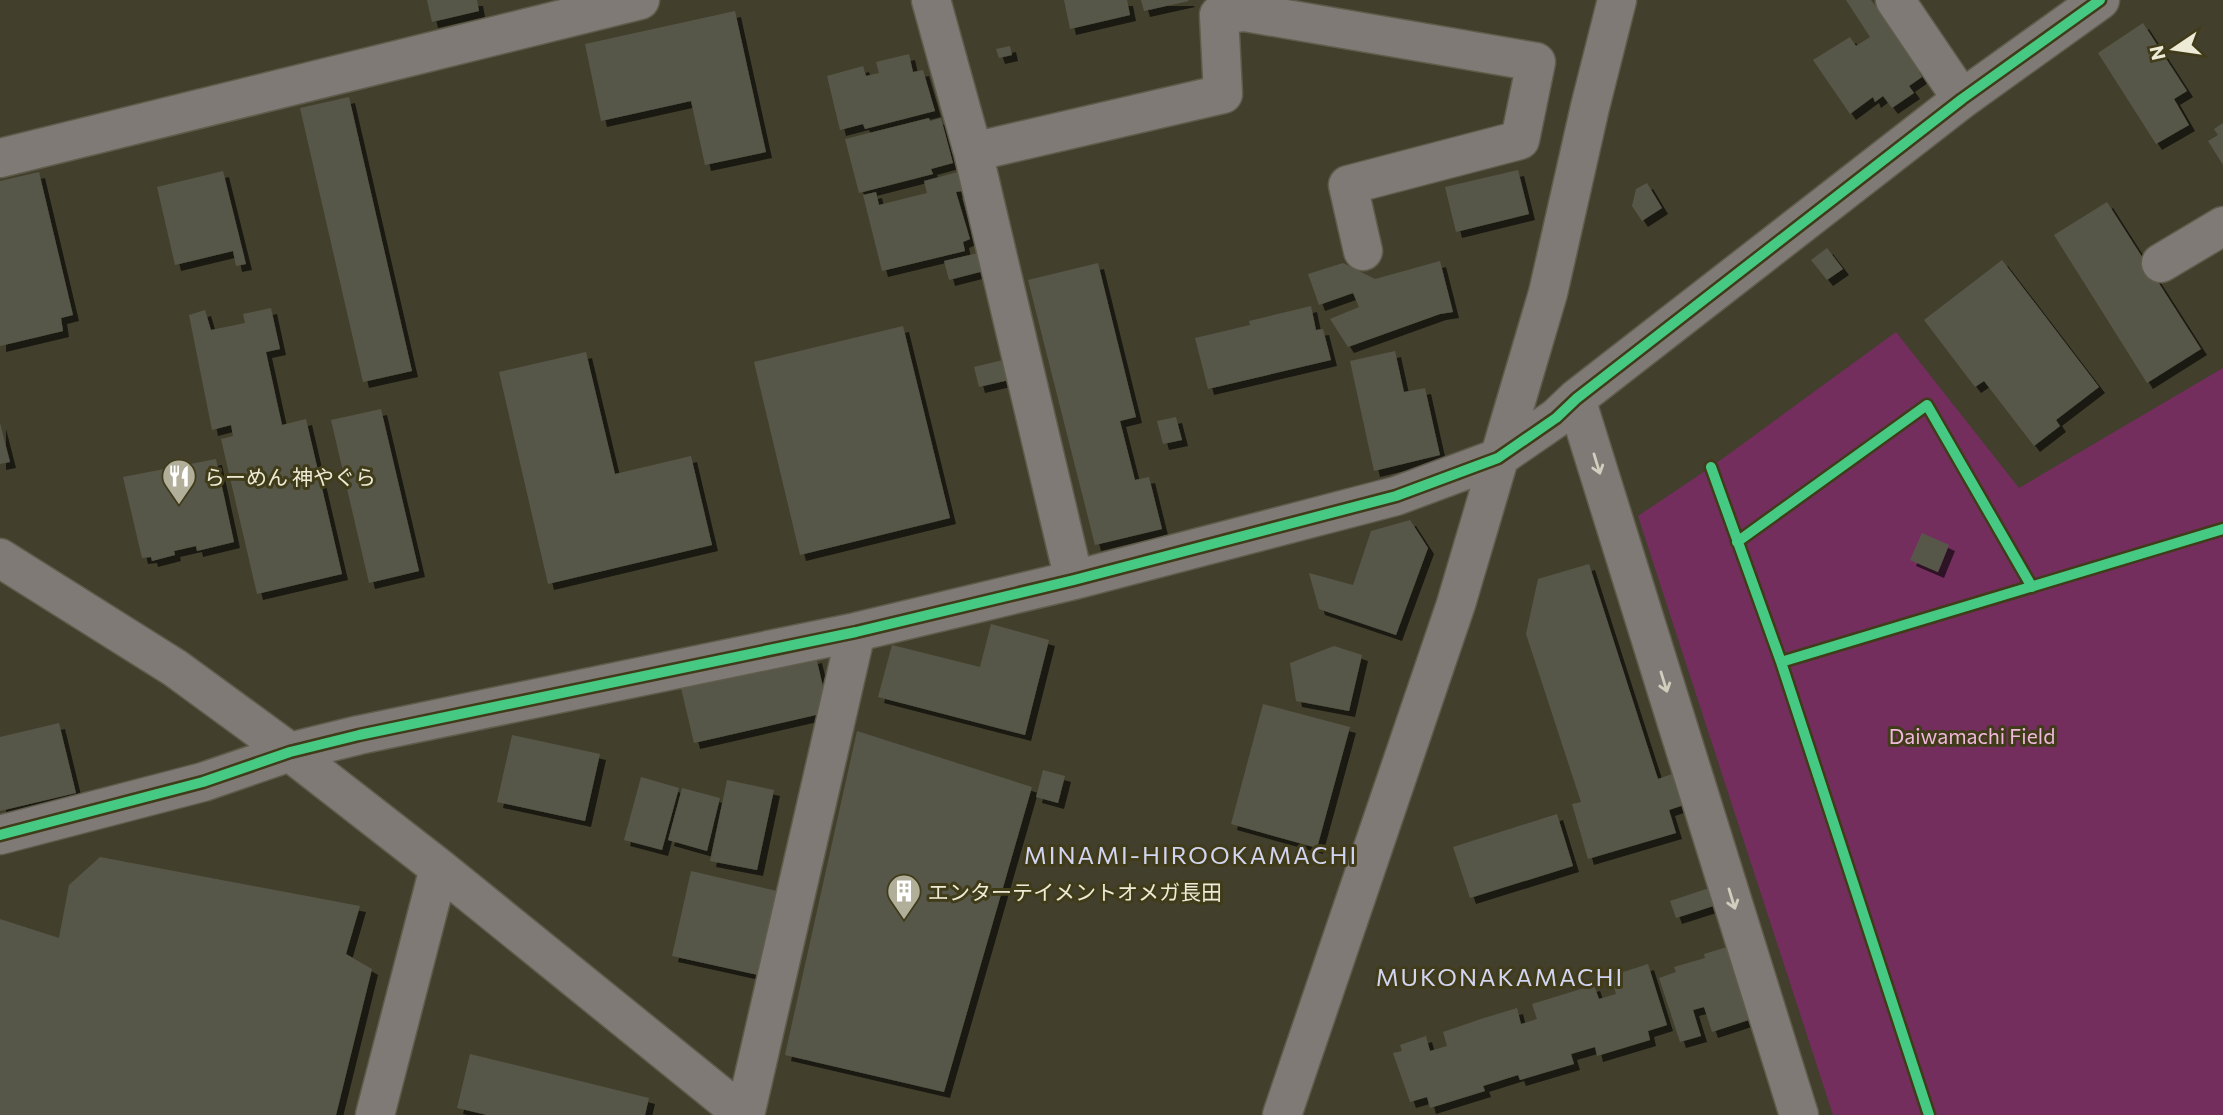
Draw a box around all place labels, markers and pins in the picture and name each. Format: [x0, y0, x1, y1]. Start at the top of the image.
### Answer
restaurant icon: らーめん 神やぐら [160, 457, 198, 506]
place label: らーめん 神やぐら [204, 464, 376, 489]
building icon: エンターテイメントオメガ長田 [885, 872, 923, 921]
place label: エンターテイメントオメガ長田 [928, 879, 1222, 904]

